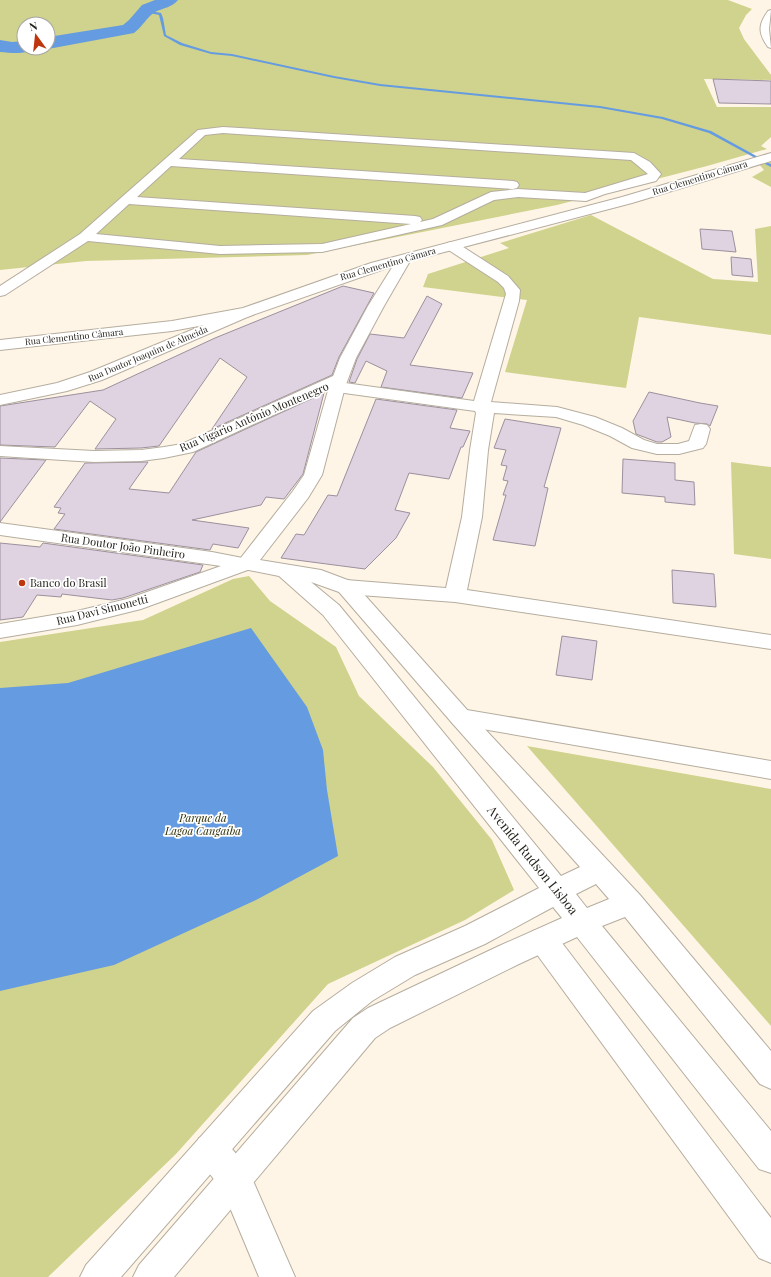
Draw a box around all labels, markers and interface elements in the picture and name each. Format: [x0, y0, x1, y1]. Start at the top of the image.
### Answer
north arrow [16, 16, 56, 56]
text: N [28, 18, 39, 34]
street label: Rua Clementino Câmara [651, 157, 749, 197]
street label: Rua Clementino Câmara [339, 244, 437, 282]
street label: Rua Doutor Joaquim de Almeida [86, 322, 210, 384]
street label: Rua Clementino Câmara [24, 325, 124, 347]
street label: Rua Vigário Antônio Montenegro [177, 378, 331, 455]
street label: Rua Doutor João Pinheiro [60, 529, 186, 562]
place label: Banco do Brasil [30, 575, 107, 590]
marker: Banco do Brasil [17, 578, 27, 588]
street label: Rua Davi Simonetti [54, 591, 149, 628]
street label: Avenida Rudson Lisboa [484, 801, 583, 918]
park label: Parque da Lagoa Cangaíba [164, 810, 241, 838]

